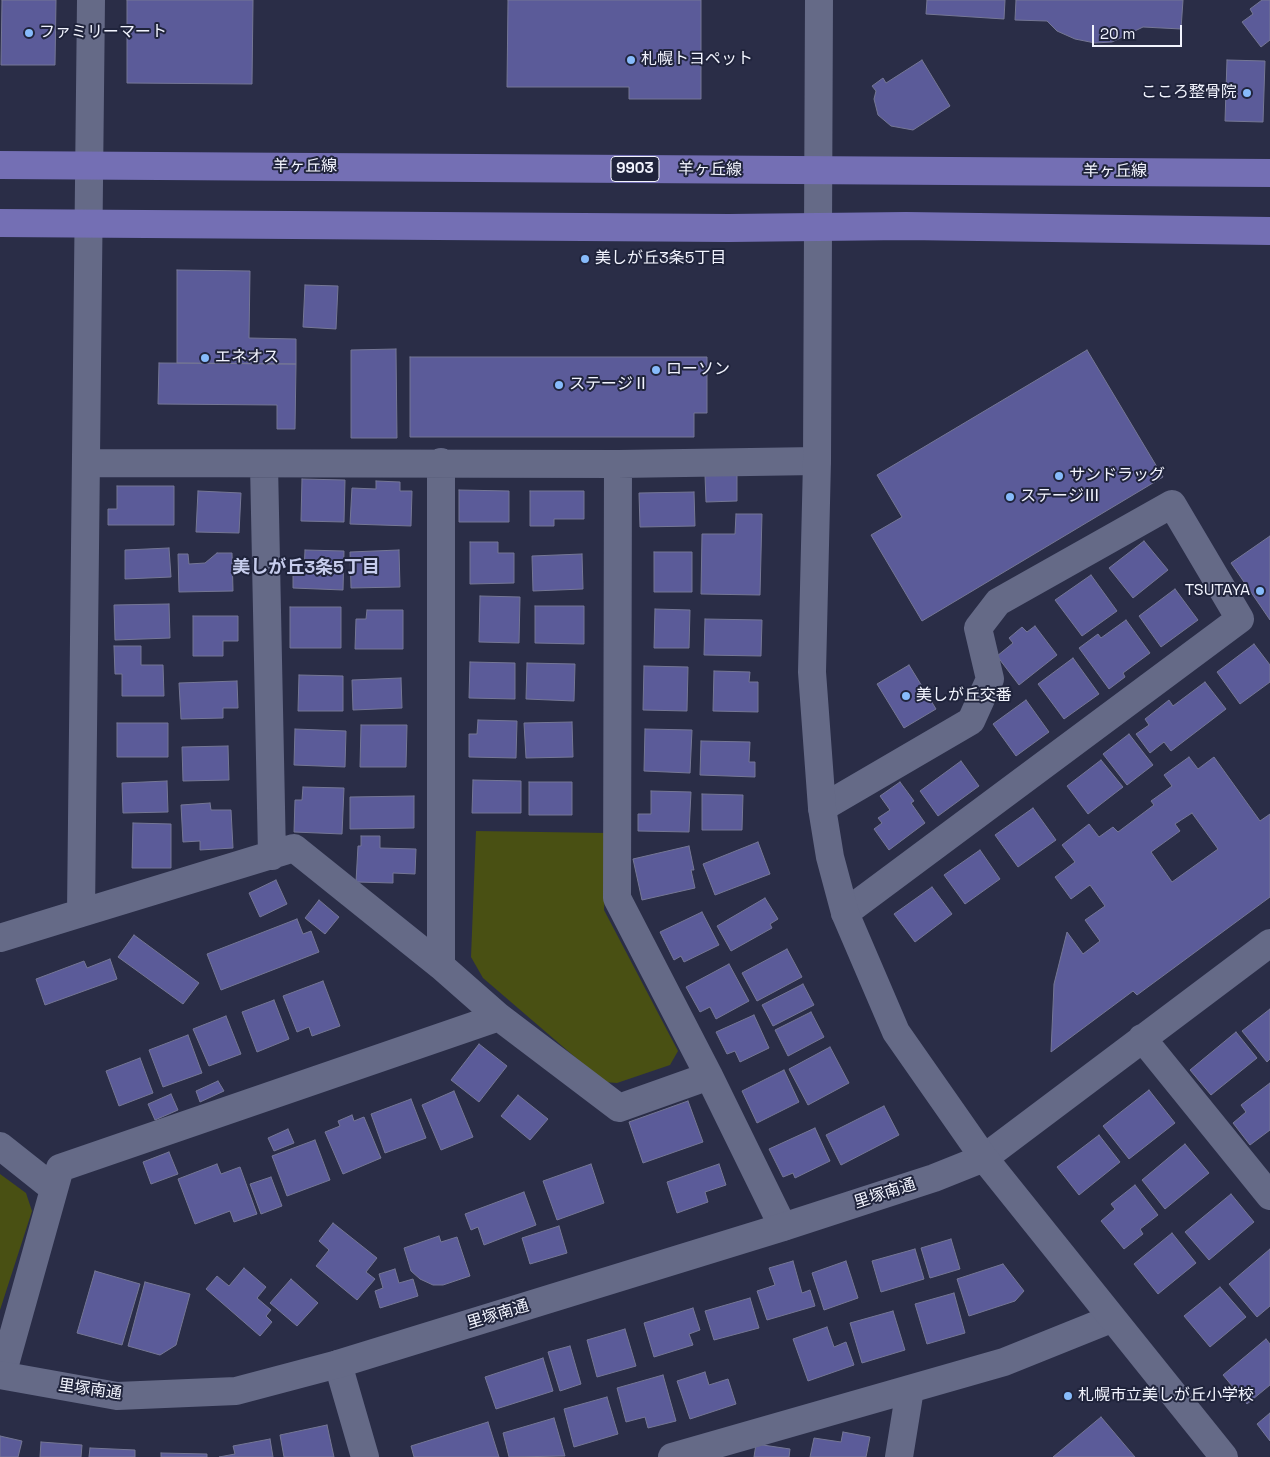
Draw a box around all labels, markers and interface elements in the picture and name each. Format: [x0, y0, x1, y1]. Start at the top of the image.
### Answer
scale bar [1095, 15, 1185, 47]
place label: ファミリーマート [39, 23, 167, 43]
text: 20 m [1100, 24, 1135, 43]
marker: ファミリーマート [23, 27, 35, 39]
place label: 札幌トヨペット [641, 50, 753, 70]
marker: 札幌トヨペット [625, 54, 637, 66]
place label: こころ整骨院 [1141, 83, 1237, 103]
marker: こころ整骨院 [1241, 87, 1253, 99]
road number: 9903 [611, 156, 659, 182]
street label: 羊ヶ丘線 [273, 157, 337, 177]
street label: 羊ヶ丘線 [678, 160, 742, 180]
street label: 羊ヶ丘線 [1083, 162, 1147, 182]
place label: 美しが丘3条5丁目 [595, 249, 726, 269]
marker: 美しが丘3条5丁目 [579, 253, 591, 265]
place label: エネオス [215, 348, 279, 368]
marker: エネオス [199, 352, 211, 364]
place label: ローソン [666, 360, 730, 380]
marker: ローソン [650, 364, 662, 376]
place label: ステージⅡ [569, 375, 649, 395]
marker: ステージⅡ [553, 379, 565, 391]
place label: サンドラッグ [1069, 466, 1165, 486]
marker: サンドラッグ [1053, 470, 1065, 482]
place label: ステージⅢ [1020, 487, 1100, 507]
marker: ステージⅢ [1004, 491, 1016, 503]
district label: 美しが丘3条5丁目 [232, 557, 380, 579]
place label: TSUTAYA [1185, 581, 1250, 601]
marker: TSUTAYA [1254, 585, 1266, 597]
place label: 美しが丘交番 [916, 686, 1012, 706]
marker: 美しが丘交番 [900, 690, 912, 702]
street label: 里塚南通 [852, 1175, 918, 1213]
street label: 里塚南通 [465, 1296, 531, 1334]
street label: 里塚南通 [57, 1376, 123, 1404]
place label: 札幌市立美しが丘小学校 [1078, 1386, 1254, 1406]
marker: 札幌市立美しが丘小学校 [1062, 1390, 1074, 1402]

